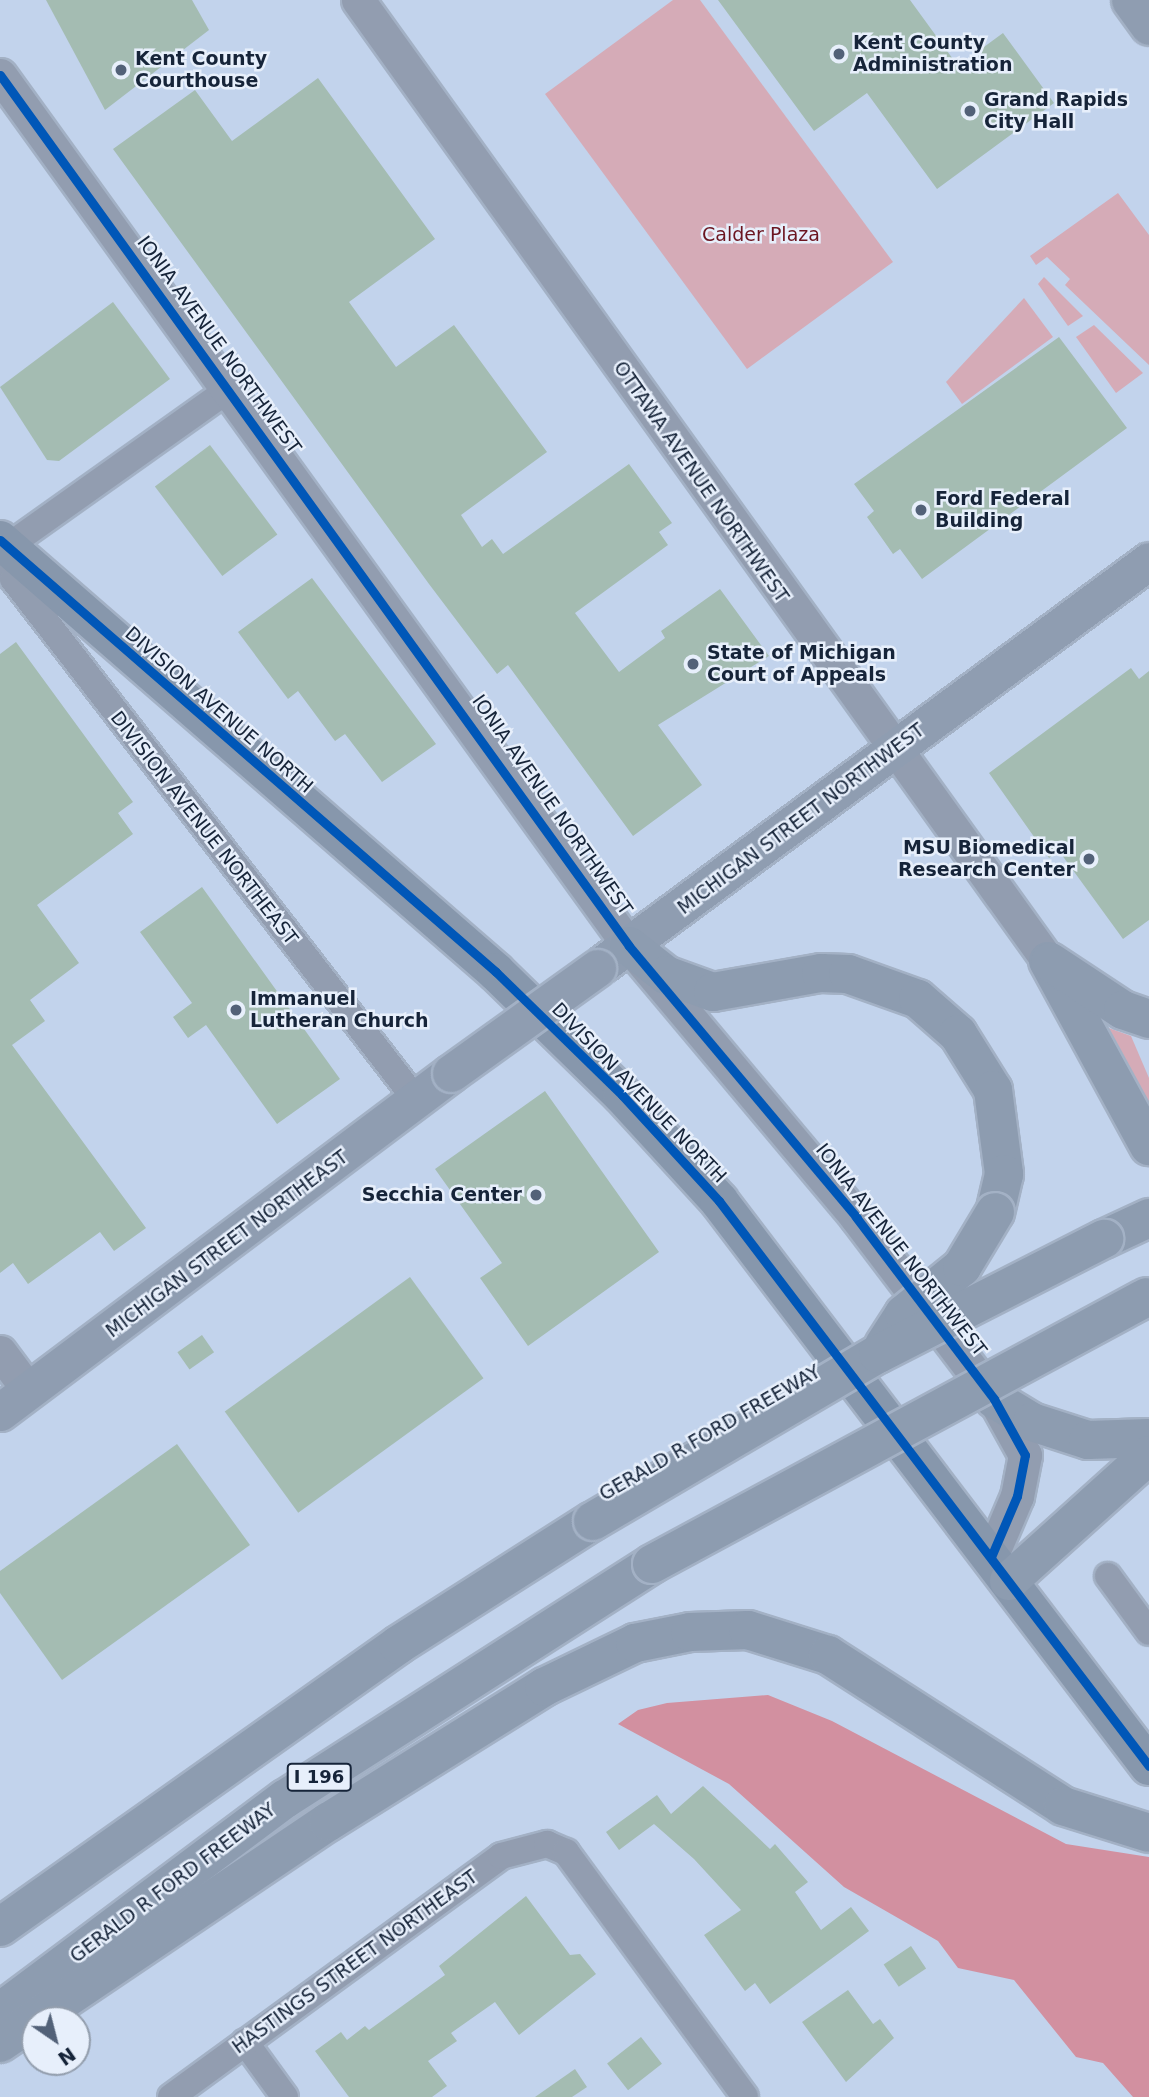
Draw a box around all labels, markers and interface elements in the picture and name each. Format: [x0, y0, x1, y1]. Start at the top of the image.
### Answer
place label: Kent County Administration [853, 32, 1012, 76]
marker: Kent County Administration [831, 46, 847, 62]
place label: Kent County Courthouse [135, 48, 267, 92]
marker: Kent County Courthouse [113, 62, 129, 78]
place label: Grand Rapids City Hall [984, 89, 1128, 133]
marker: Grand Rapids City Hall [962, 103, 978, 119]
park label: Calder Plaza [702, 224, 820, 246]
street label: IONIA AVENUE NORTHWEST [132, 232, 306, 458]
street label: OTTAWA AVENUE NORTHWEST [609, 357, 793, 607]
place label: Ford Federal Building [935, 488, 1070, 532]
marker: Ford Federal Building [913, 502, 929, 518]
street label: DIVISION AVENUE NORTH [120, 622, 318, 798]
place label: State of Michigan Court of Appeals [707, 642, 896, 686]
marker: State of Michigan Court of Appeals [685, 656, 701, 672]
street label: IONIA AVENUE NORTHWEST [467, 690, 637, 920]
street label: DIVISION AVENUE NORTHEAST [106, 707, 302, 949]
street label: MICHIGAN STREET NORTHWEST [673, 719, 929, 919]
place label: MSU Biomedical Research Center [898, 837, 1075, 881]
marker: MSU Biomedical Research Center [1081, 851, 1097, 867]
place label: Immanuel Lutheran Church [250, 988, 429, 1032]
street label: DIVISION AVENUE NORTH [547, 998, 731, 1188]
marker: Immanuel Lutheran Church [228, 1002, 244, 1018]
street label: IONIA AVENUE NORTHWEST [811, 1139, 991, 1361]
street label: MICHIGAN STREET NORTHEAST [101, 1145, 353, 1343]
place label: Secchia Center [362, 1184, 522, 1206]
marker: Secchia Center [528, 1187, 544, 1203]
street label: GERALD R FORD FREEWAY [595, 1360, 825, 1506]
road number: I 196 [286, 1762, 352, 1792]
street label: GERALD R FORD FREEWAY [66, 1798, 280, 1968]
street label: HASTINGS STREET NORTHEAST [228, 1865, 482, 2059]
north arrow [21, 2006, 91, 2076]
text: N [54, 2043, 80, 2070]

